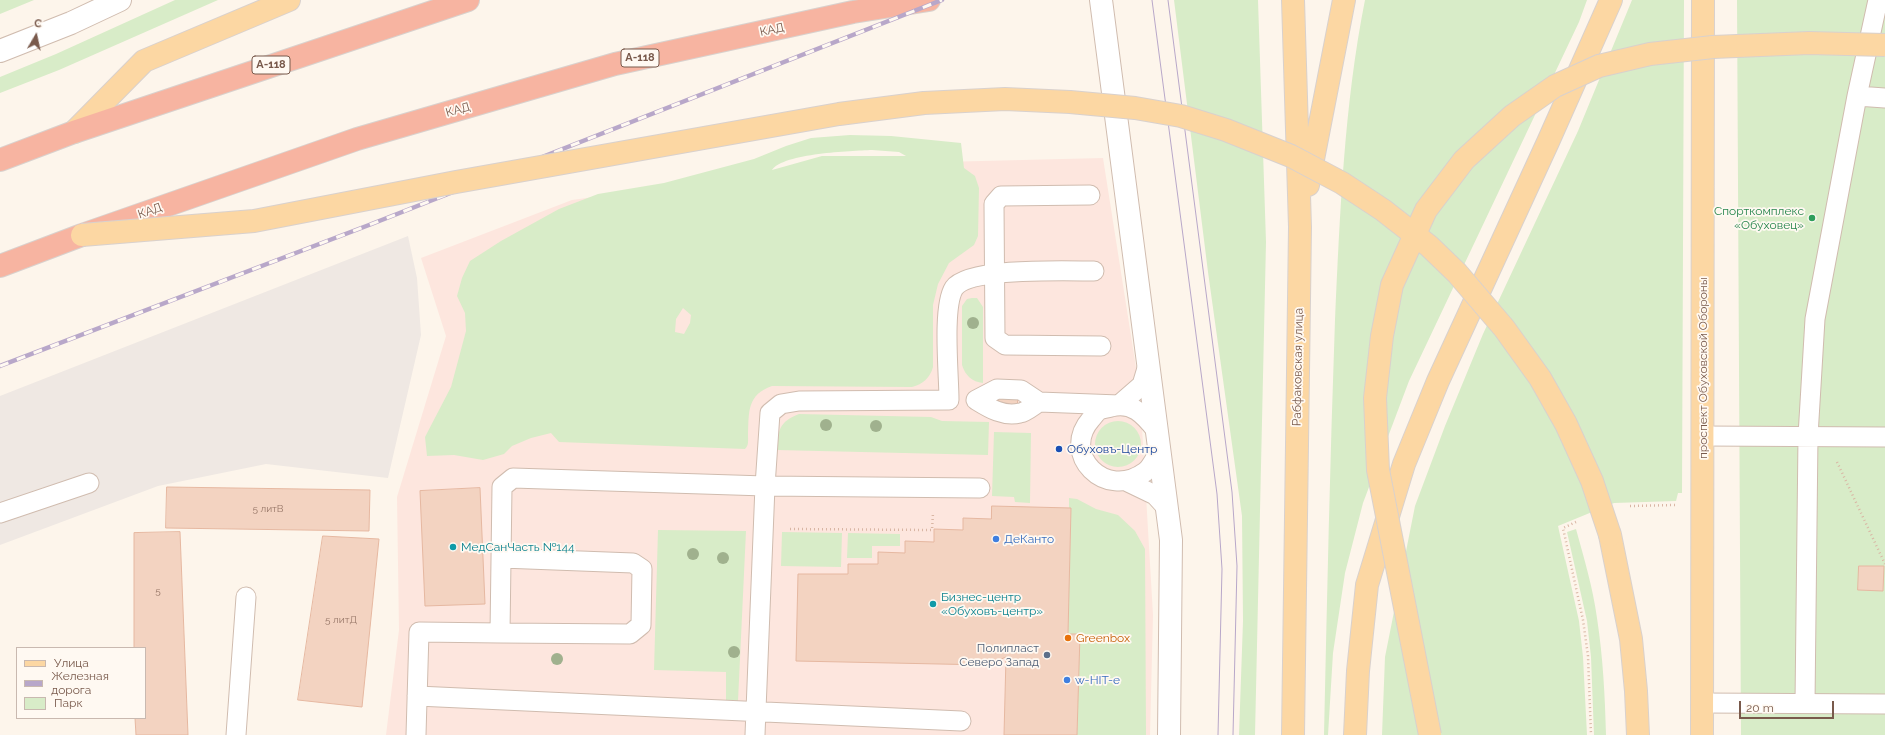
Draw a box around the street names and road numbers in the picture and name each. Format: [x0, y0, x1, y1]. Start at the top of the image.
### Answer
street label: КАД [758, 20, 786, 40]
road number: А-118 [621, 49, 659, 67]
road number: А-118 [252, 56, 290, 74]
street label: КАД [444, 100, 472, 120]
street label: КАД [136, 200, 164, 222]
street label: проспект Обуховской Обороны [1696, 277, 1710, 459]
street label: Рабфаковская улица [1290, 308, 1306, 426]

